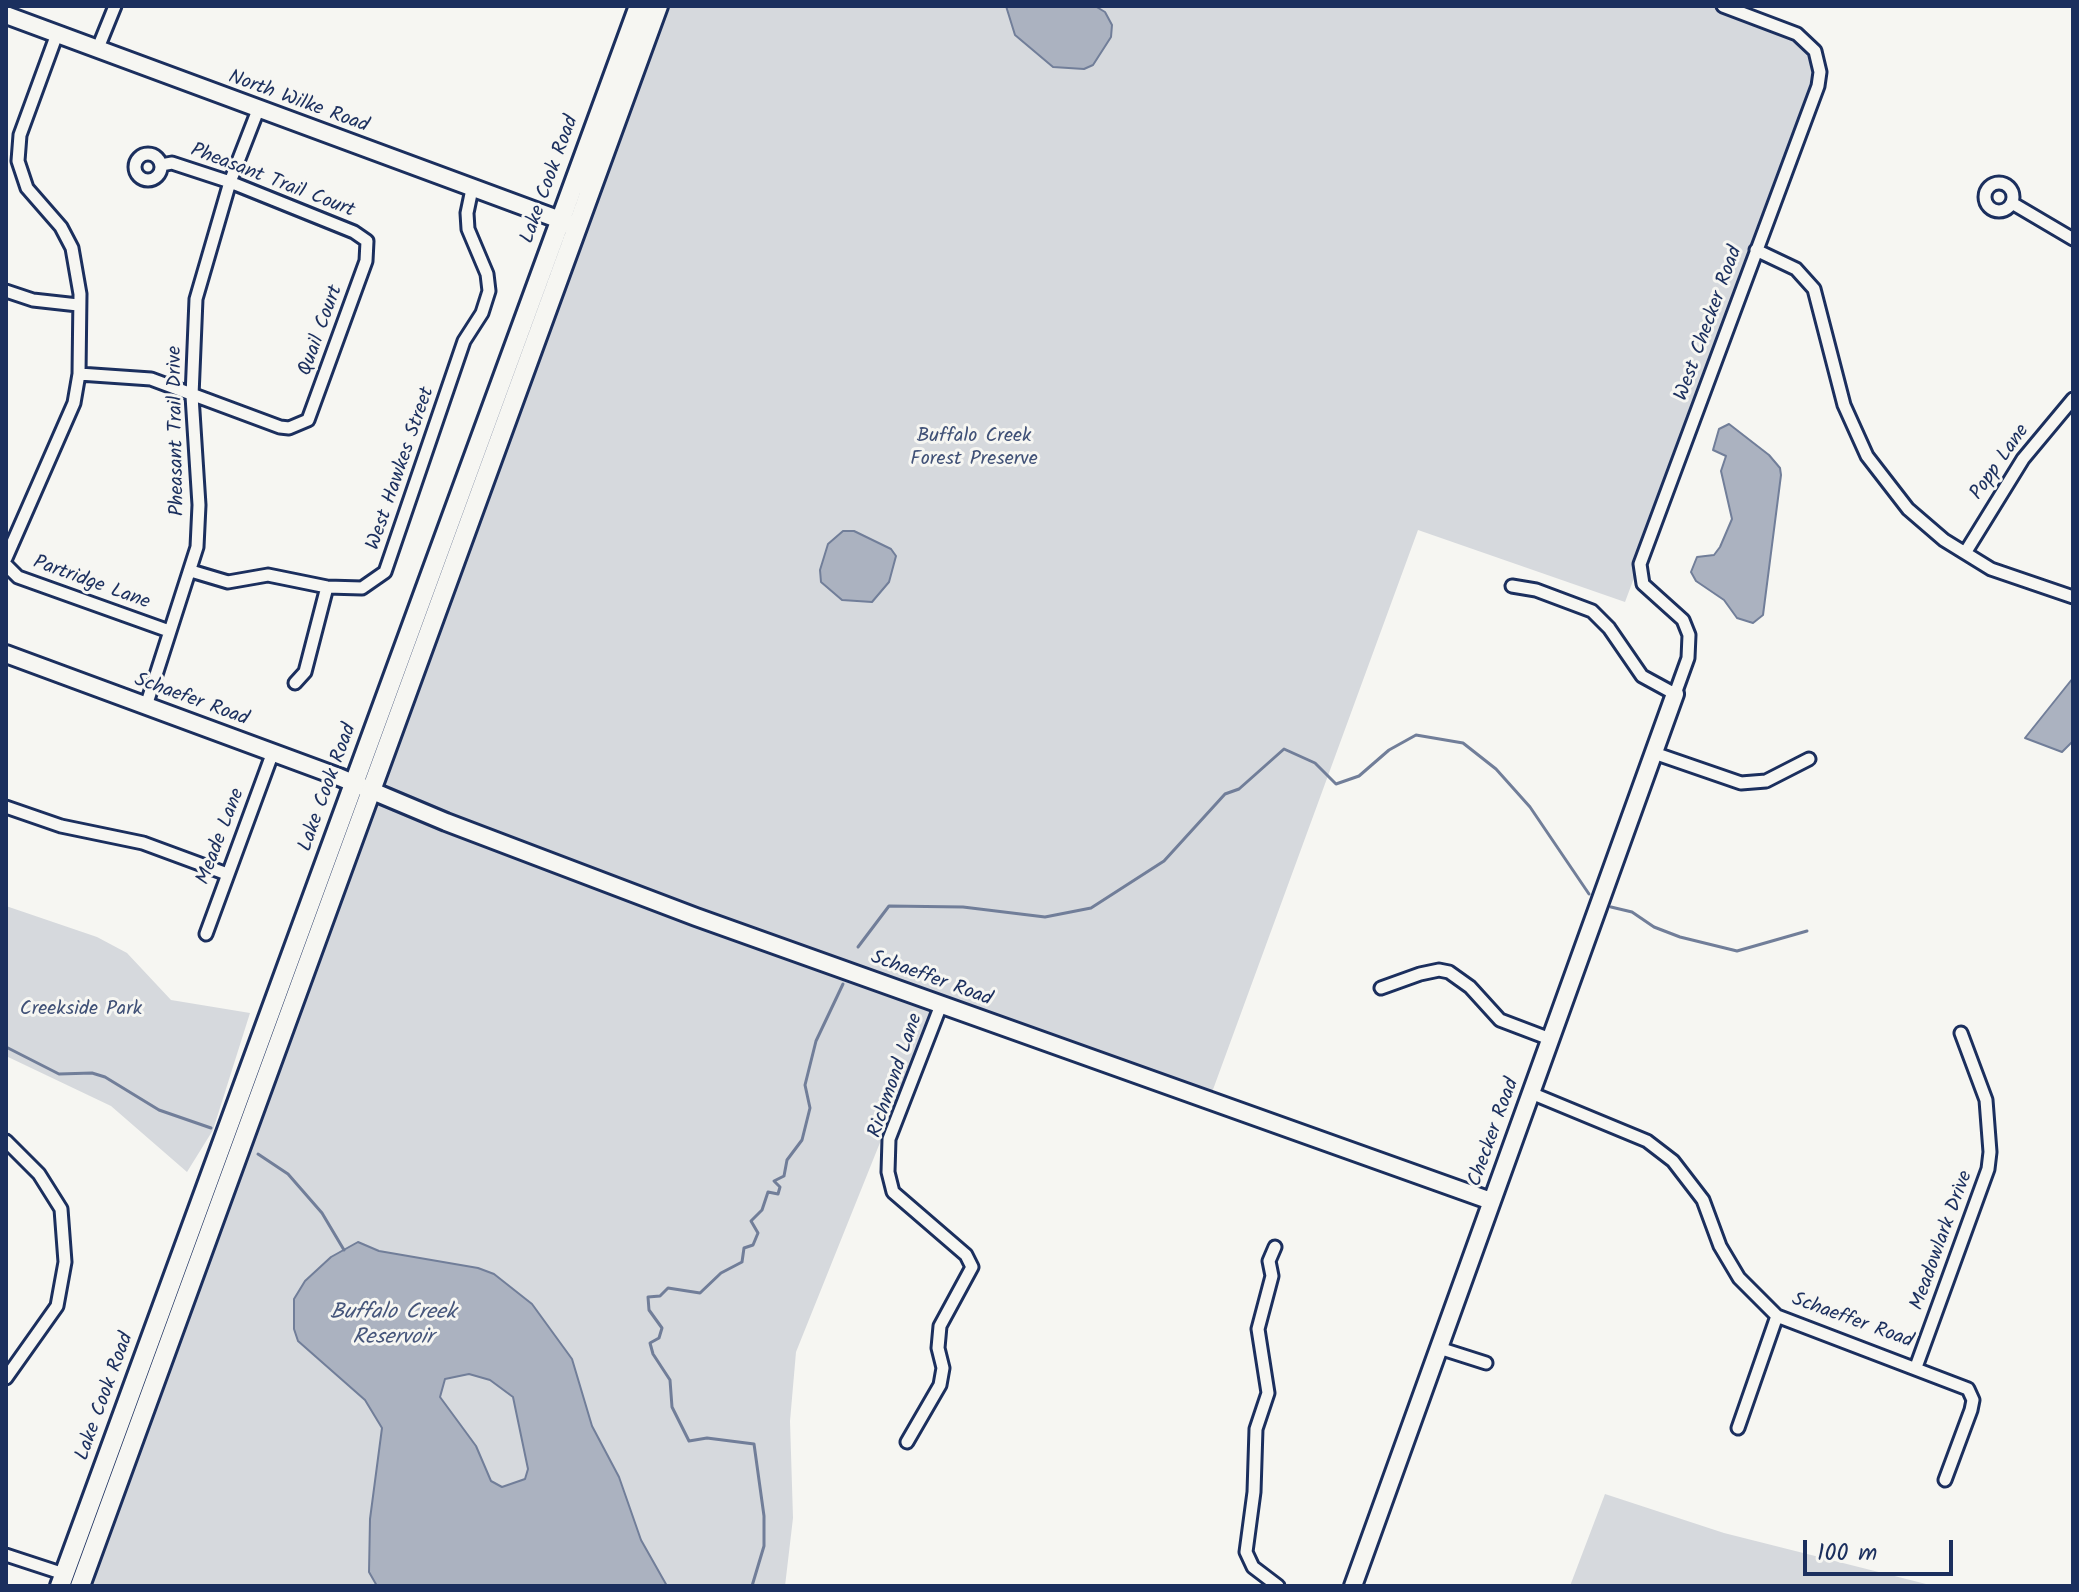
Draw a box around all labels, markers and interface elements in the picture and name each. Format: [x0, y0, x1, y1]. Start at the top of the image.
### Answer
street label: North Wilke Road [225, 66, 371, 140]
street label: Lake Cook Road [517, 113, 585, 247]
street label: Pheasant Trail Court [187, 140, 357, 224]
street label: West Checker Road [1671, 243, 1749, 405]
street label: Quail Court [295, 282, 349, 380]
street label: Pheasant Trail Drive [165, 346, 191, 516]
street label: West Hawkes Street [363, 384, 441, 554]
street label: Popp Lane [1966, 420, 2036, 506]
park label: Buffalo Creek Forest Preserve [910, 426, 1038, 473]
street label: Partridge Lane [29, 552, 153, 616]
street label: Schaefer Road [131, 669, 251, 733]
street label: Lake Cook Road [295, 721, 363, 855]
street label: Meade Lane [193, 785, 251, 889]
street label: Schaeffer Road [867, 947, 995, 1013]
park label: Creekside Park [20, 999, 142, 1023]
street label: Richmond Lane [865, 1011, 929, 1141]
street label: Checker Road [1464, 1075, 1526, 1191]
street label: Meadowlark Drive [1907, 1168, 1979, 1314]
street label: Schaeffer Road [1788, 1289, 1916, 1355]
water label: Buffalo Creek Reservoir [330, 1301, 456, 1352]
street label: Lake Cook Road [72, 1330, 140, 1464]
scale bar [1807, 1524, 1957, 1574]
text: 100 m [1817, 1534, 1877, 1573]

